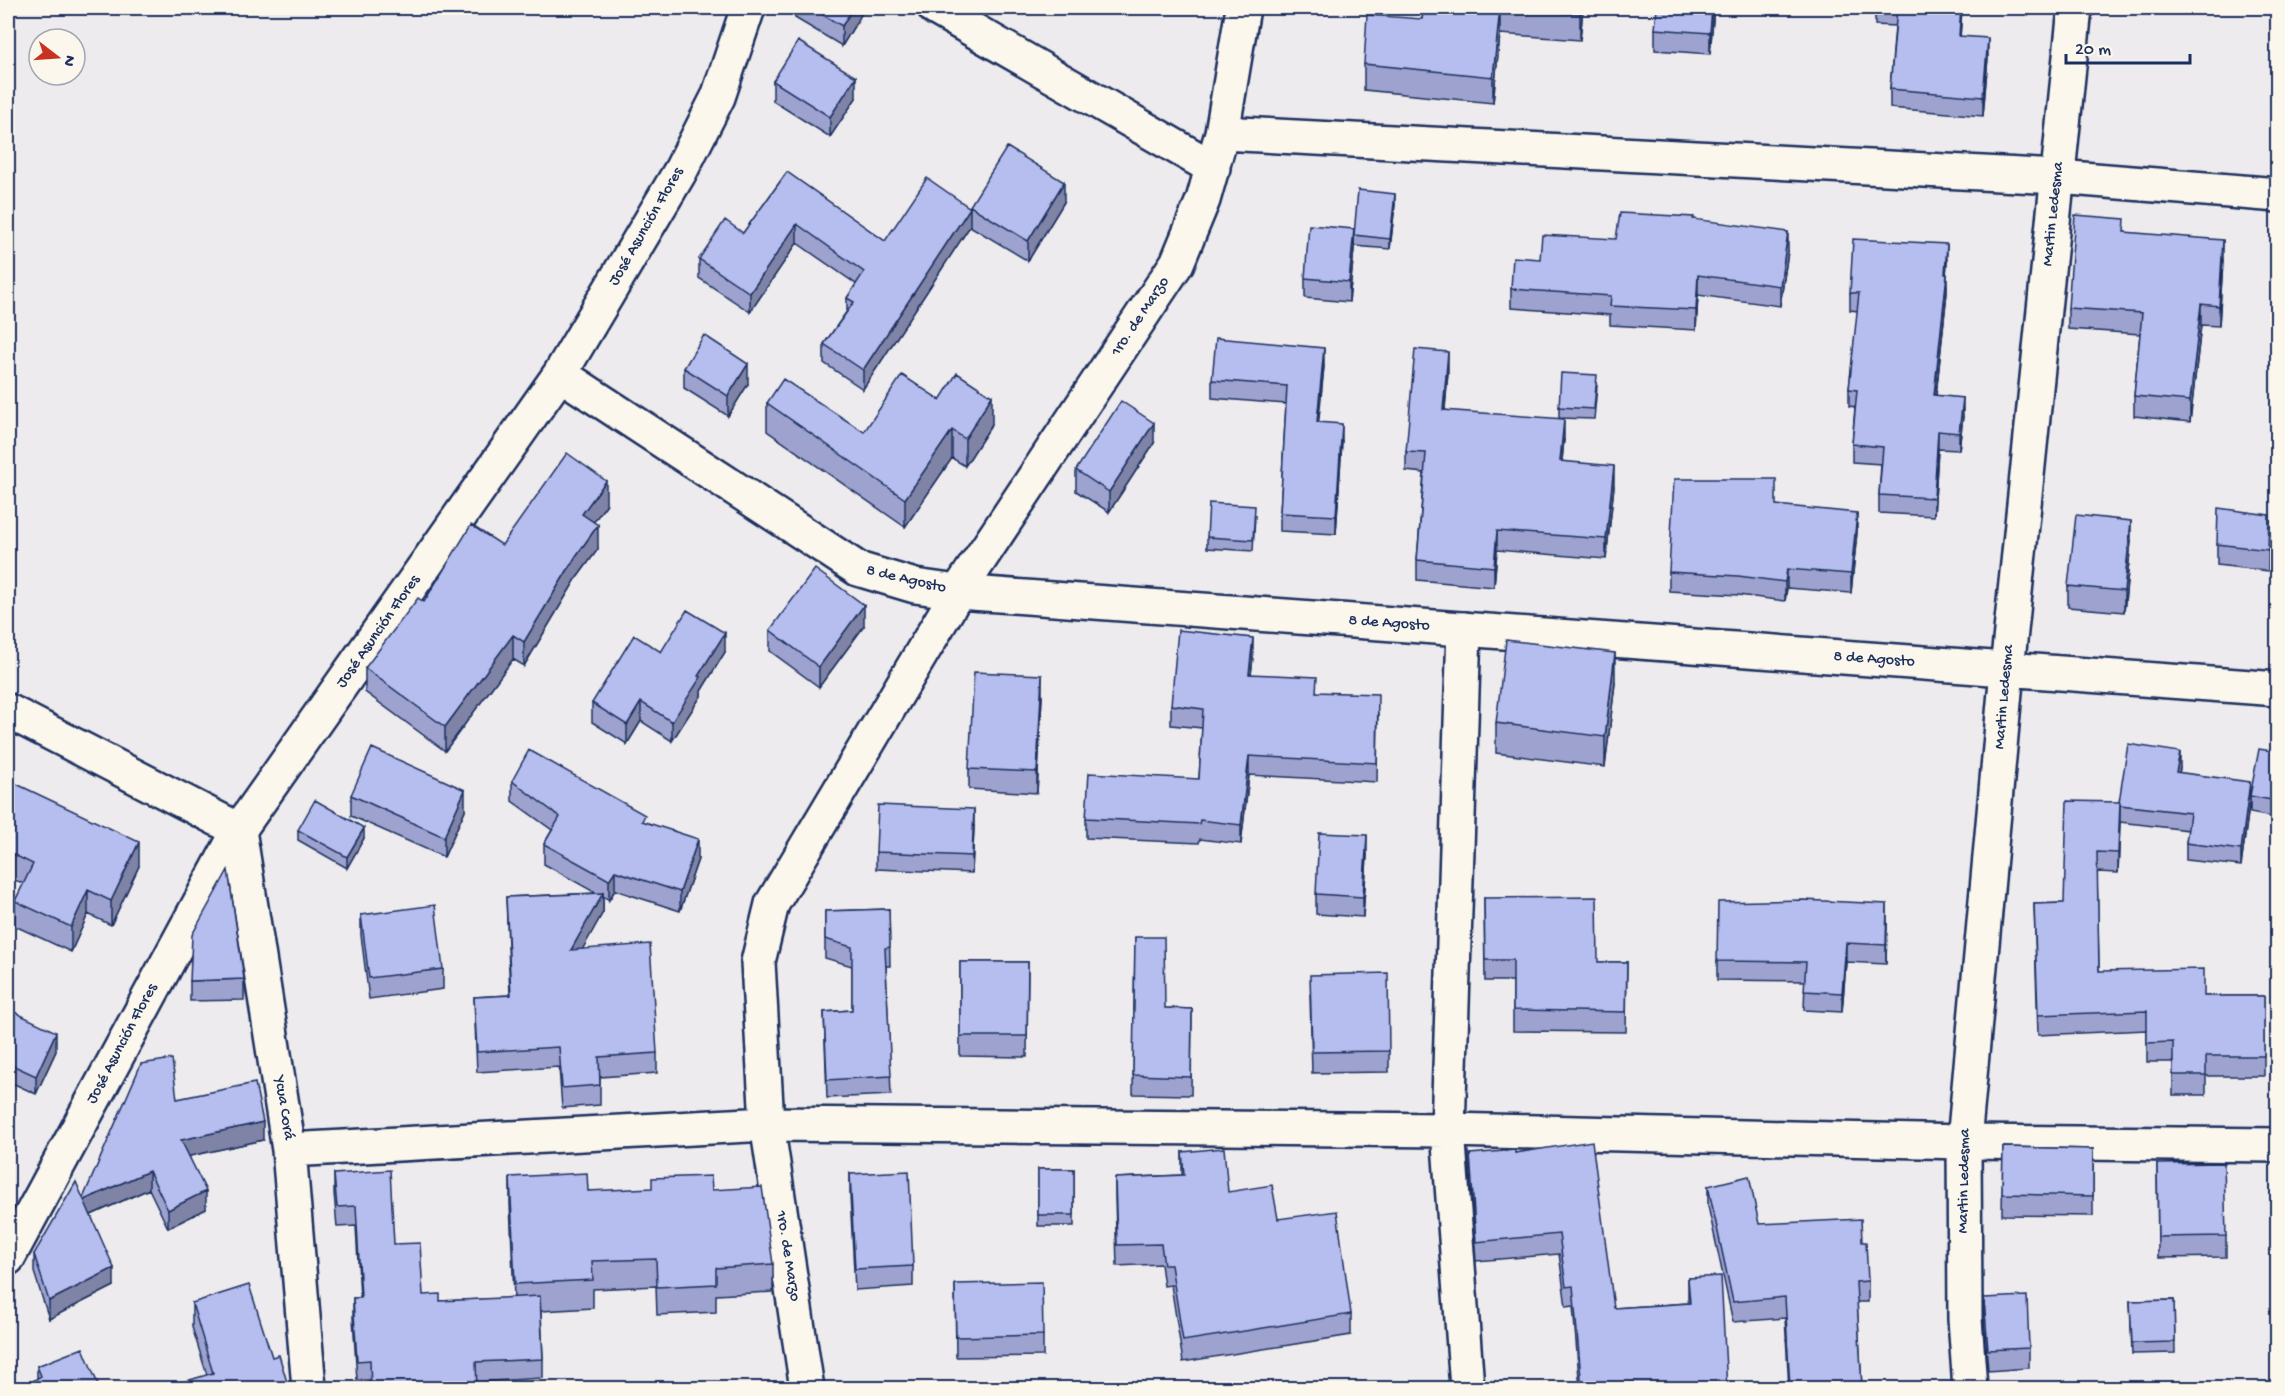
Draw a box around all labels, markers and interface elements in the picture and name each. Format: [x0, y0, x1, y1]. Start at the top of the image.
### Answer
north arrow [27, 27, 87, 87]
scale bar [2066, 27, 2190, 65]
text: 20 m [2075, 40, 2111, 61]
text: N [57, 53, 79, 69]
street label: Martin Ledesma [2039, 160, 2069, 267]
street label: José Asunción Flores [605, 163, 689, 290]
street label: 1ro. de Marzo [1107, 274, 1175, 361]
street label: 8 de Agosto [864, 562, 948, 598]
street label: José Asunción Flores [333, 571, 426, 692]
street label: 8 de Agosto [1348, 612, 1430, 636]
street label: Martin Ledesma [1991, 643, 2019, 750]
street label: 8 de Agosto [1833, 648, 1915, 672]
street label: José Asunción Flores [83, 980, 163, 1107]
street label: Ycua Corá [268, 1073, 298, 1142]
street label: Martin Ledesma [1955, 1127, 1975, 1234]
street label: 1ro. de Marzo [770, 1208, 804, 1303]

